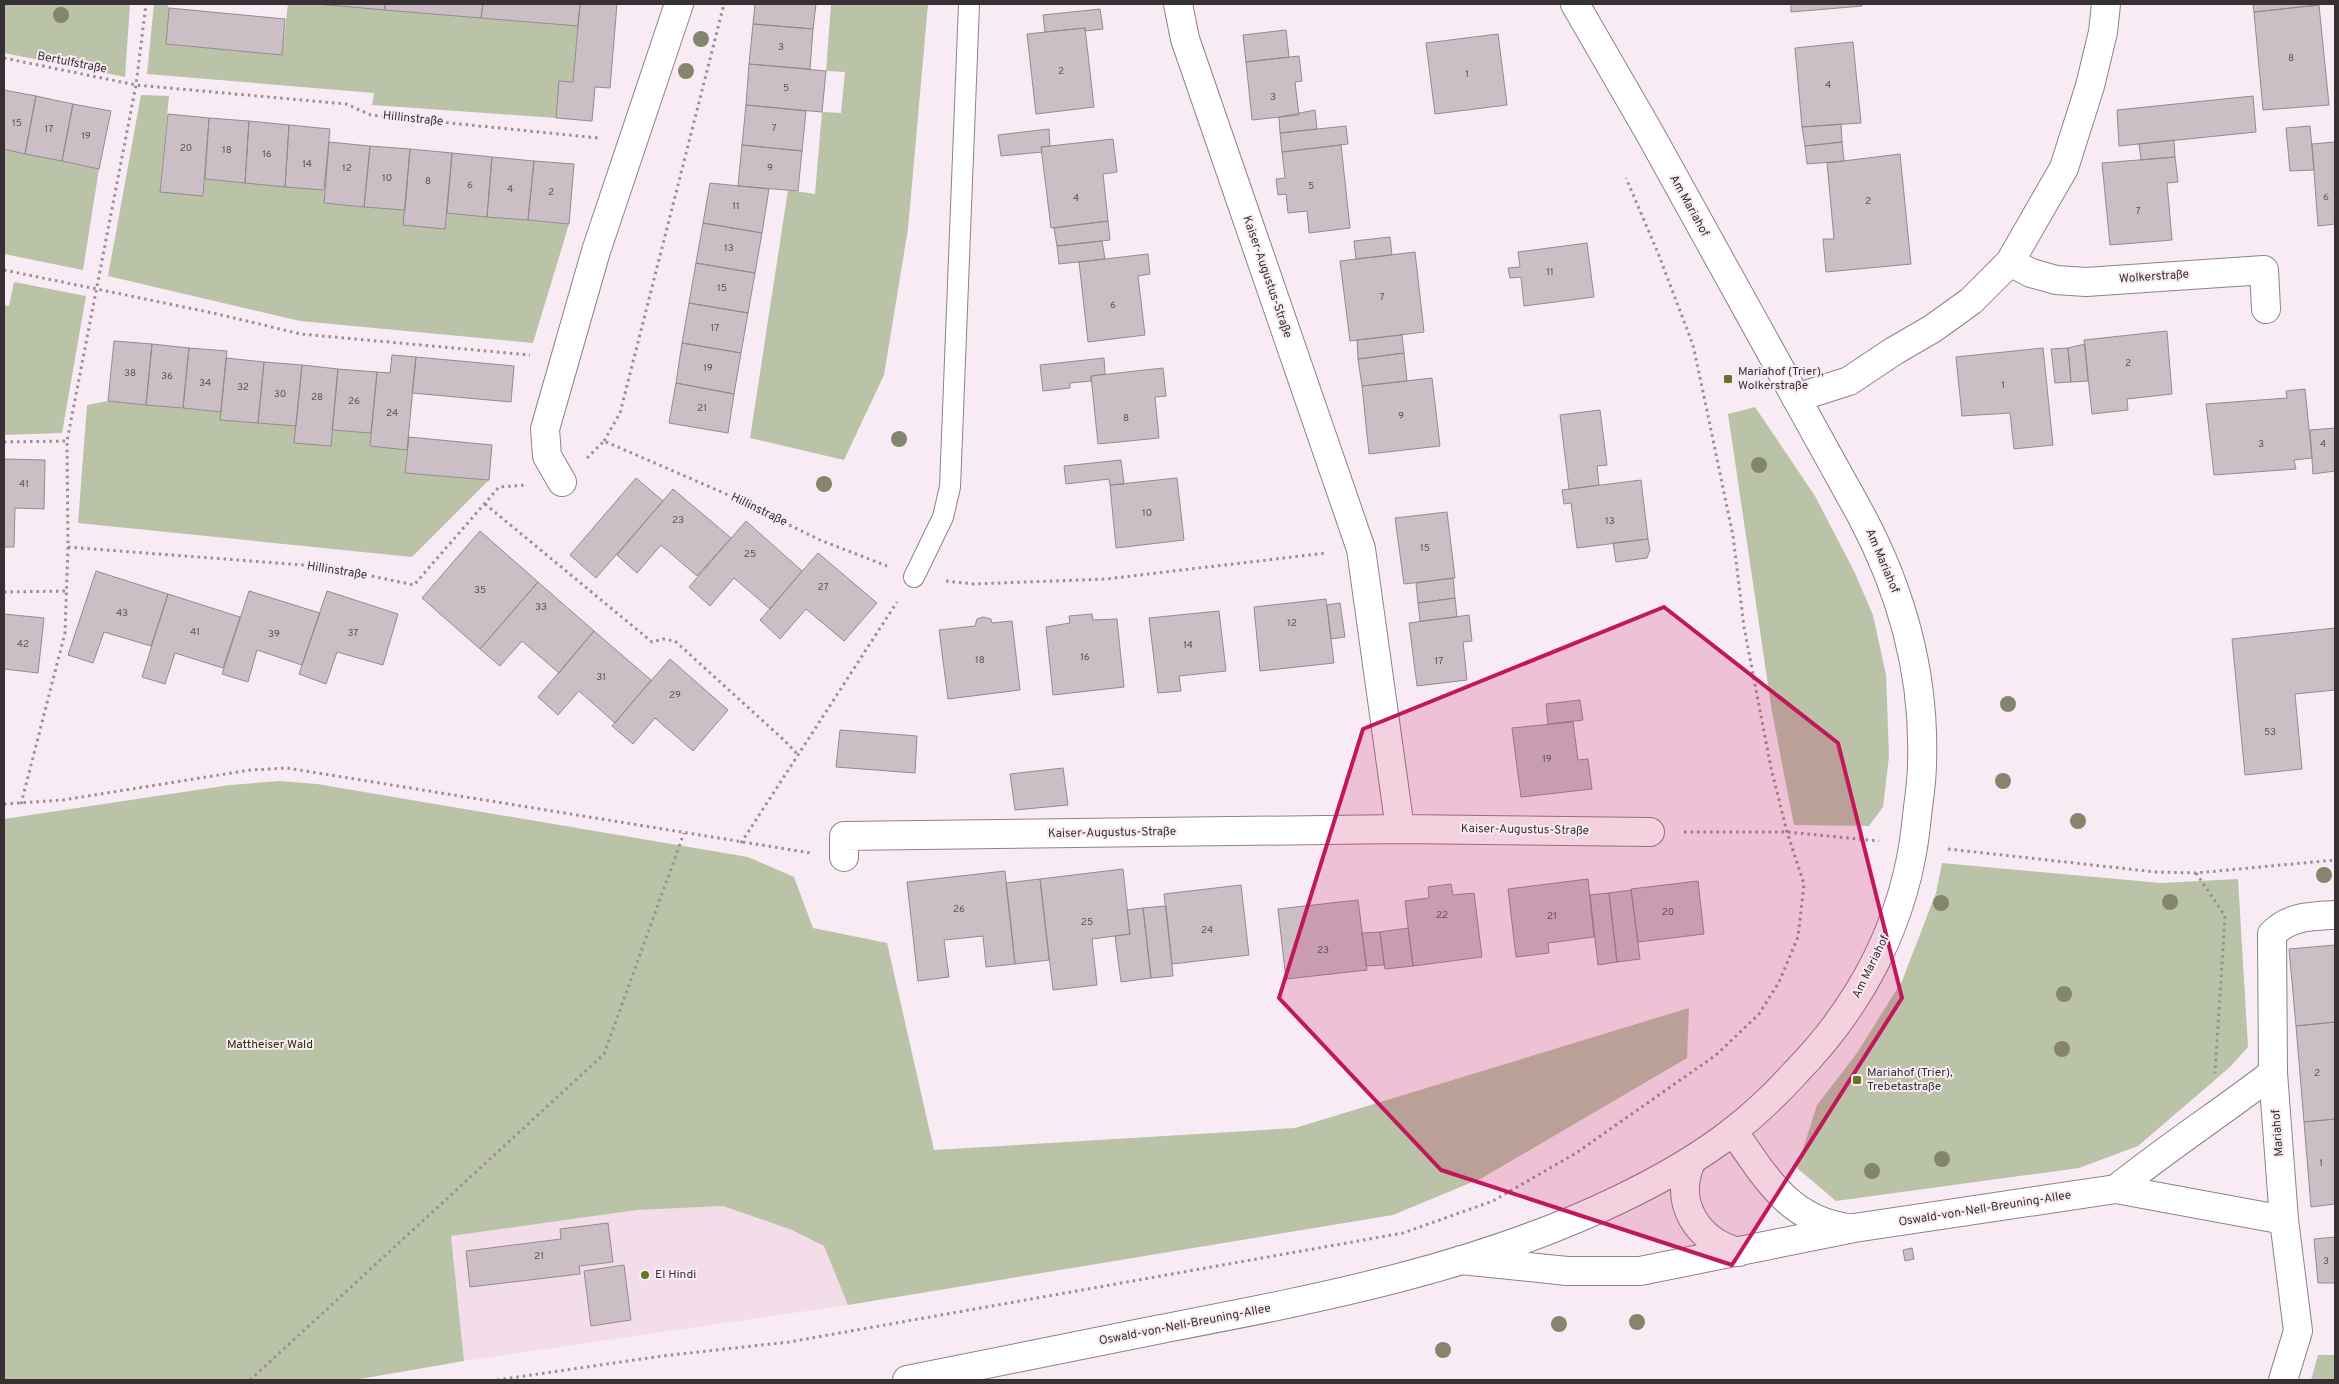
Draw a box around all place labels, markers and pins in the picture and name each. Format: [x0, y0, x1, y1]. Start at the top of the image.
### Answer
place label: Mariahof (Trier), Wolkerstraße [1738, 364, 1824, 394]
marker: Mariahof (Trier), Wolkerstraße [1722, 373, 1734, 385]
place label: Mariahof (Trier), Trebetastraße [1867, 1065, 1953, 1095]
marker: Mariahof (Trier), Trebetastraße [1851, 1074, 1863, 1086]
place label: El Hindi [655, 1267, 696, 1283]
marker: El Hindi [639, 1269, 651, 1281]

